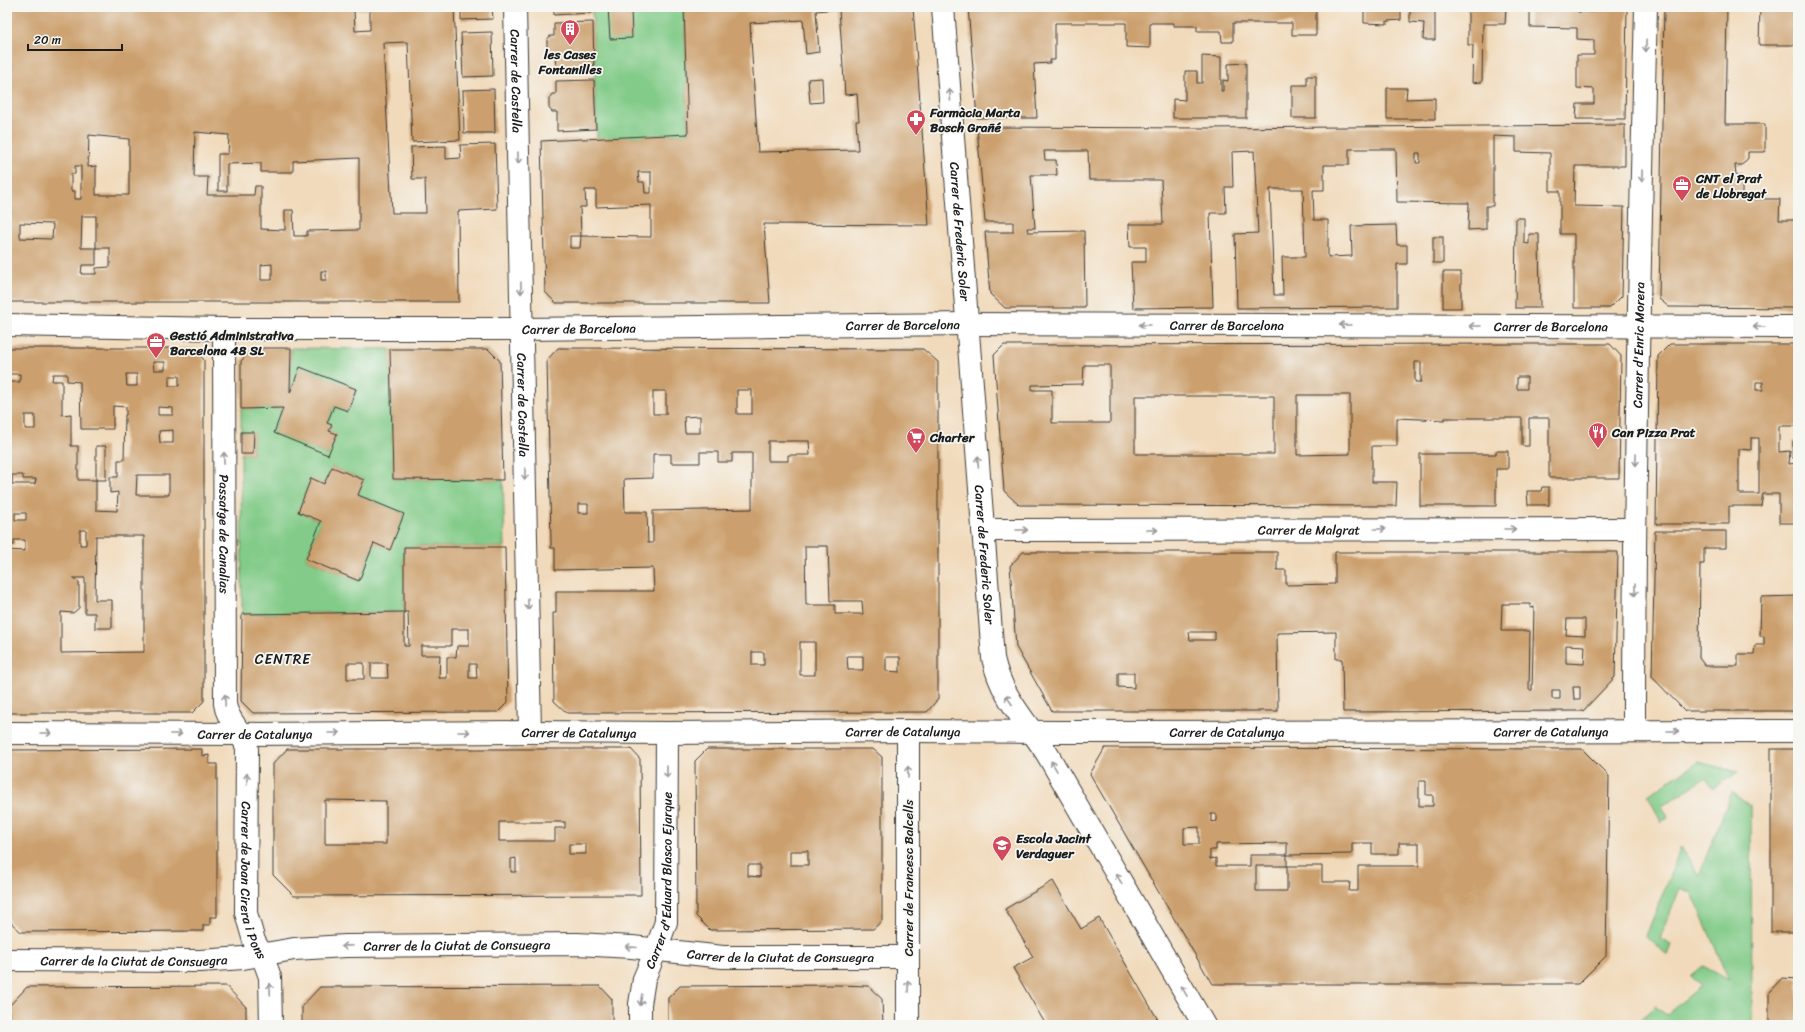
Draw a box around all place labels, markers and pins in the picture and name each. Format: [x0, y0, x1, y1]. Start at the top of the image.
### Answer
building icon: les Cases Fontanilles [559, 18, 581, 46]
place label: les Cases Fontanilles [538, 43, 602, 81]
place label: Farmàcia Marta Bosch Grañé [929, 101, 1021, 139]
pharmacy icon: Farmàcia Marta Bosch Grañé [905, 108, 927, 136]
place label: CNT el Prat de Llobregat [1695, 167, 1767, 205]
office icon: CNT el Prat de Llobregat [1671, 174, 1693, 202]
place label: Gestió Administrativa Barcelona 48 SL [169, 324, 294, 362]
office icon: Gestió Administrativa Barcelona 48 SL [145, 331, 167, 359]
restaurant icon: Can Pizza Prat [1587, 421, 1609, 449]
place label: Can Pizza Prat [1611, 421, 1696, 444]
supermarket icon: Charter [905, 426, 927, 454]
place label: Charter [929, 426, 976, 449]
place label: Escola Jacint Verdaguer [1016, 827, 1092, 865]
school or university icon: Escola Jacint Verdaguer [991, 834, 1013, 862]

